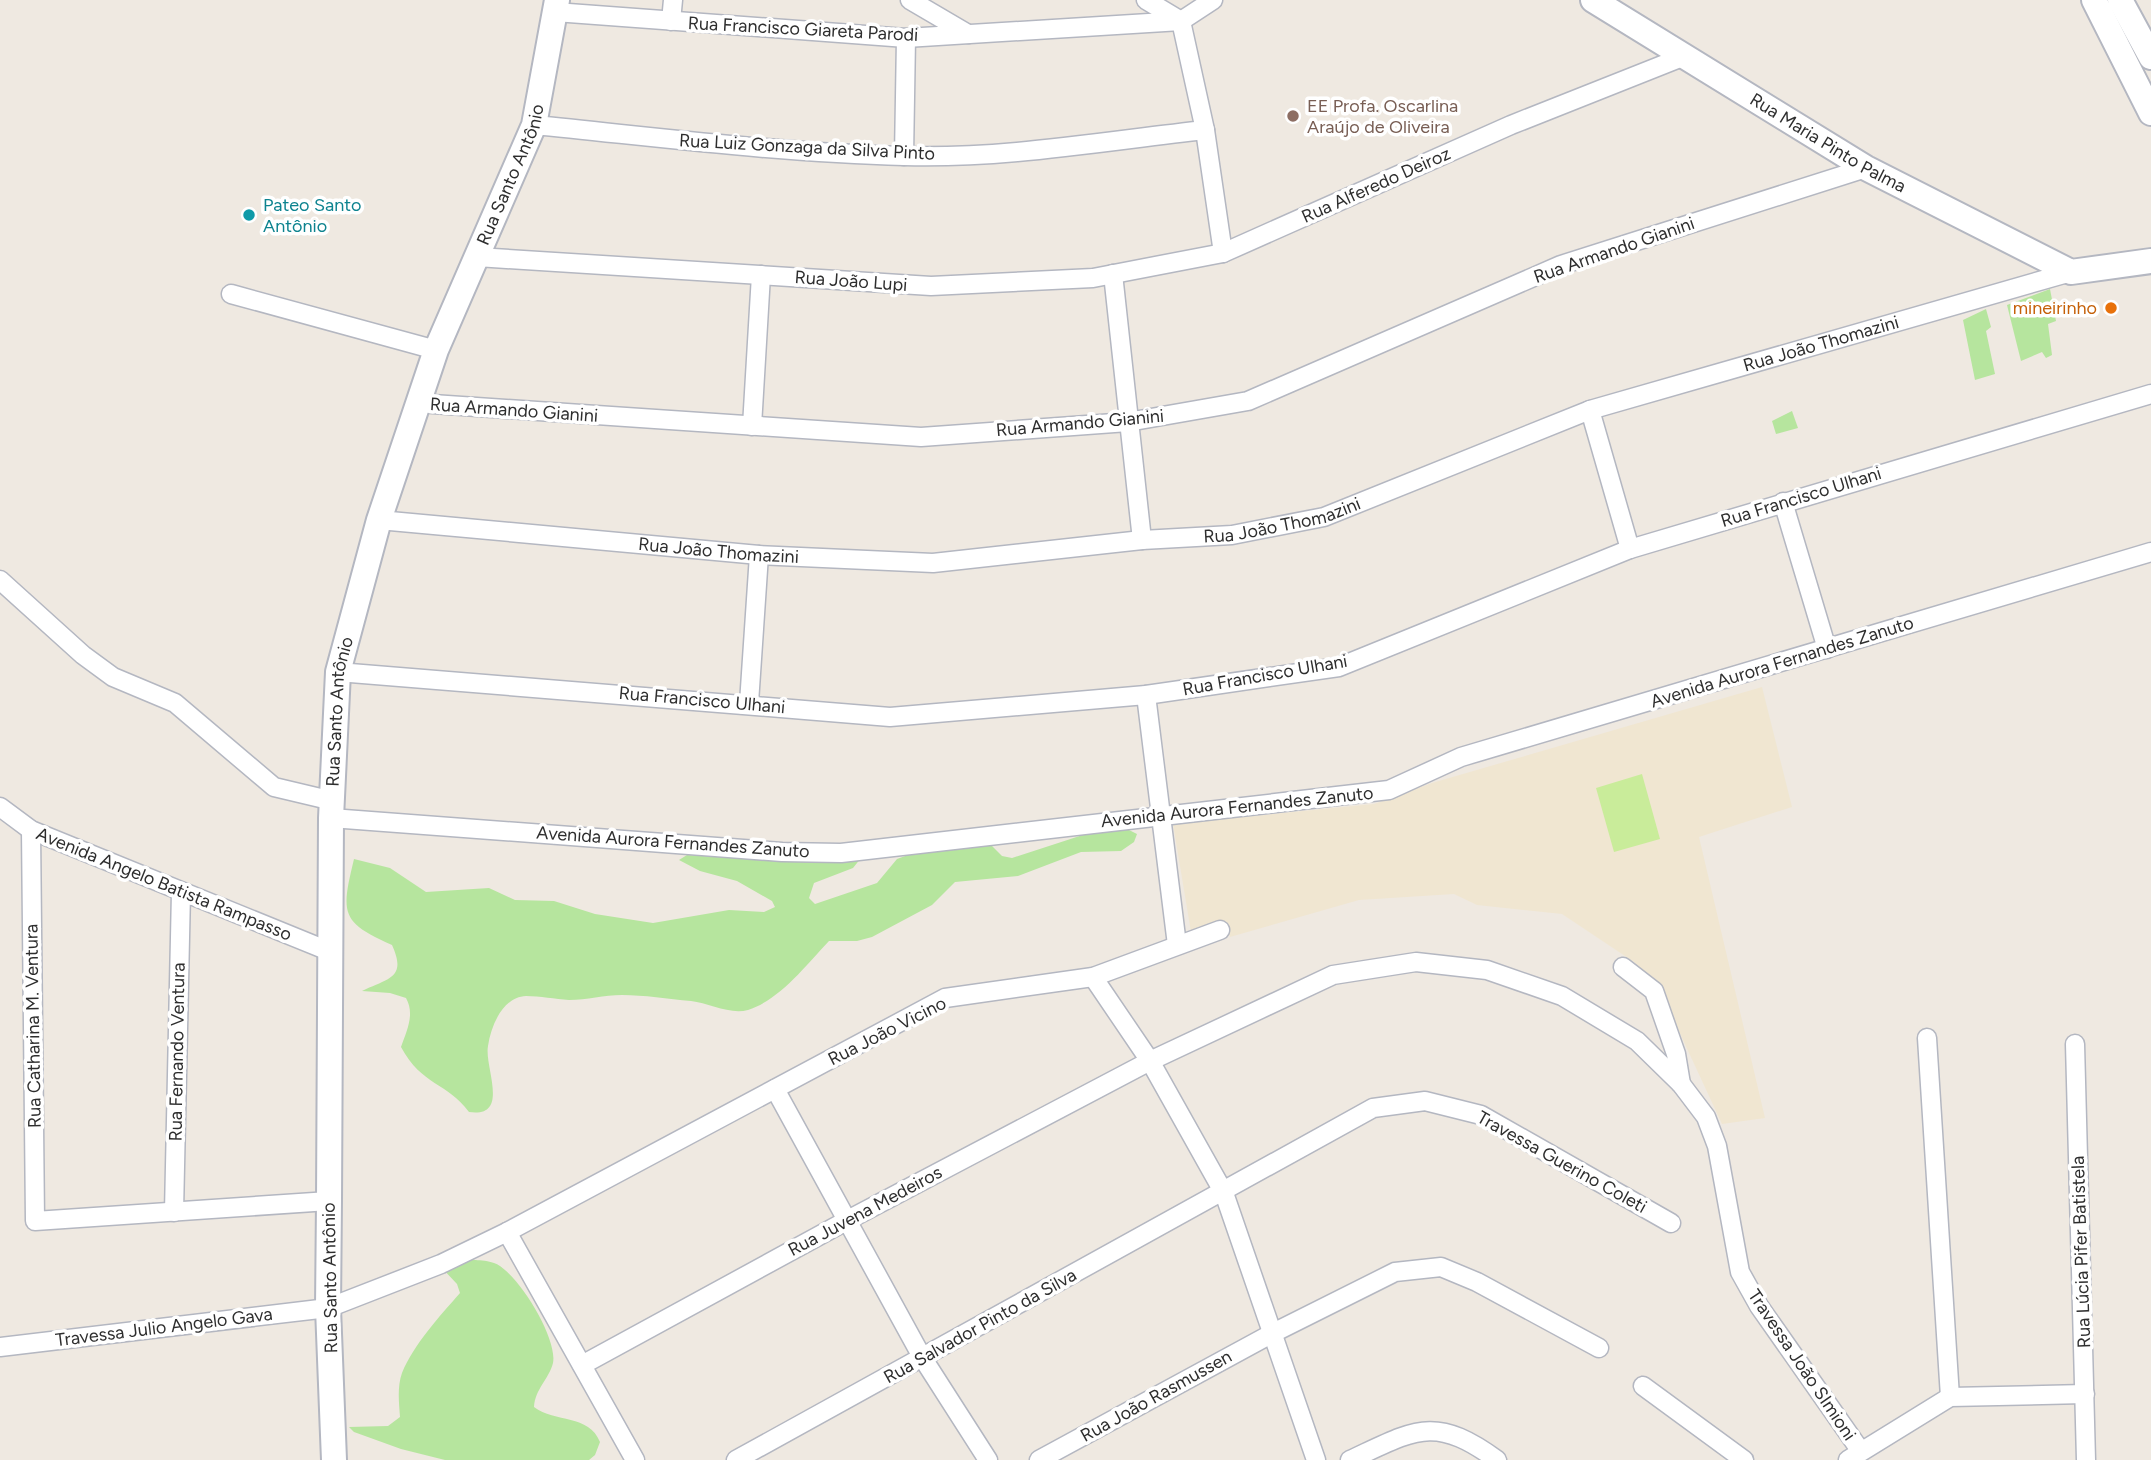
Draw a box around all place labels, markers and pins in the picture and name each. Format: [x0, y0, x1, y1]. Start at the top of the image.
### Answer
place label: EE Profa. Oscarlina Araújo de Oliveira [1307, 95, 1458, 138]
marker: EE Profa. Oscarlina Araújo de Oliveira [1285, 108, 1301, 124]
place label: Pateo Santo Antônio [263, 194, 361, 237]
marker: Pateo Santo Antônio [241, 207, 257, 223]
place label: mineirinho [2013, 297, 2097, 319]
marker: mineirinho [2103, 300, 2119, 316]

